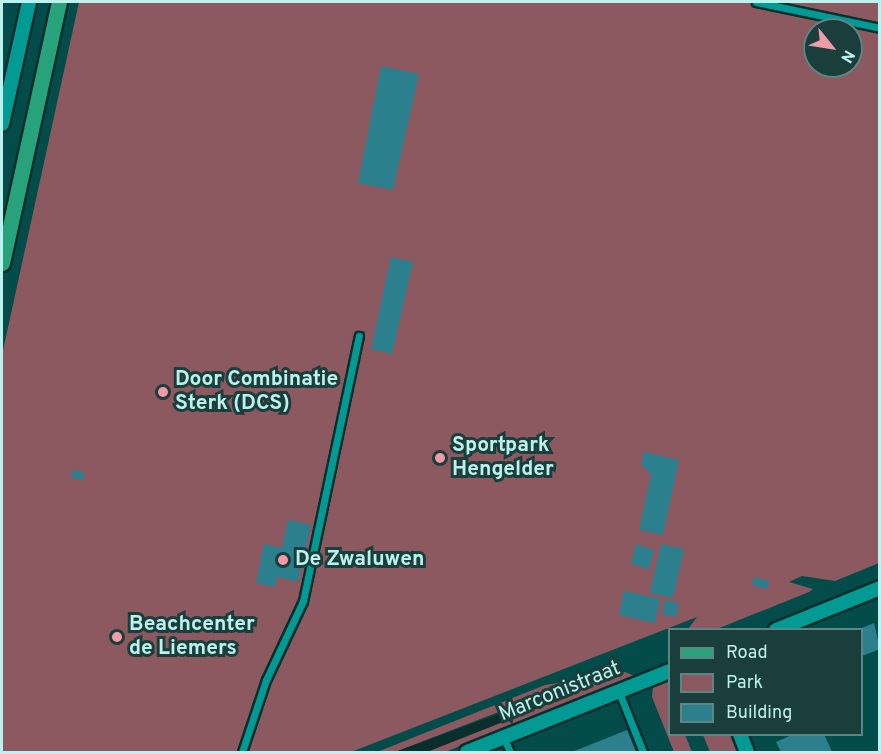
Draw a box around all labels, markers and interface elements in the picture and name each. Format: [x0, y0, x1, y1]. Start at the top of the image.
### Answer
north arrow [803, 18, 863, 78]
text: N [835, 46, 858, 66]
place label: Door Combinatie Sterk (DCS) [175, 367, 338, 417]
marker: Door Combinatie Sterk (DCS) [156, 385, 170, 399]
place label: Sportpark Hengelder [452, 433, 554, 483]
marker: Sportpark Hengelder [433, 451, 447, 465]
place label: De Zwaluwen [295, 547, 424, 573]
marker: De Zwaluwen [276, 553, 290, 567]
place label: Beachcenter de Liemers [129, 612, 255, 662]
legend [668, 628, 863, 736]
marker: Beachcenter de Liemers [110, 630, 124, 644]
text: Road [726, 642, 768, 665]
street label: Marconistraat [495, 656, 625, 728]
text: Park [726, 672, 763, 695]
text: Building [726, 702, 792, 725]

